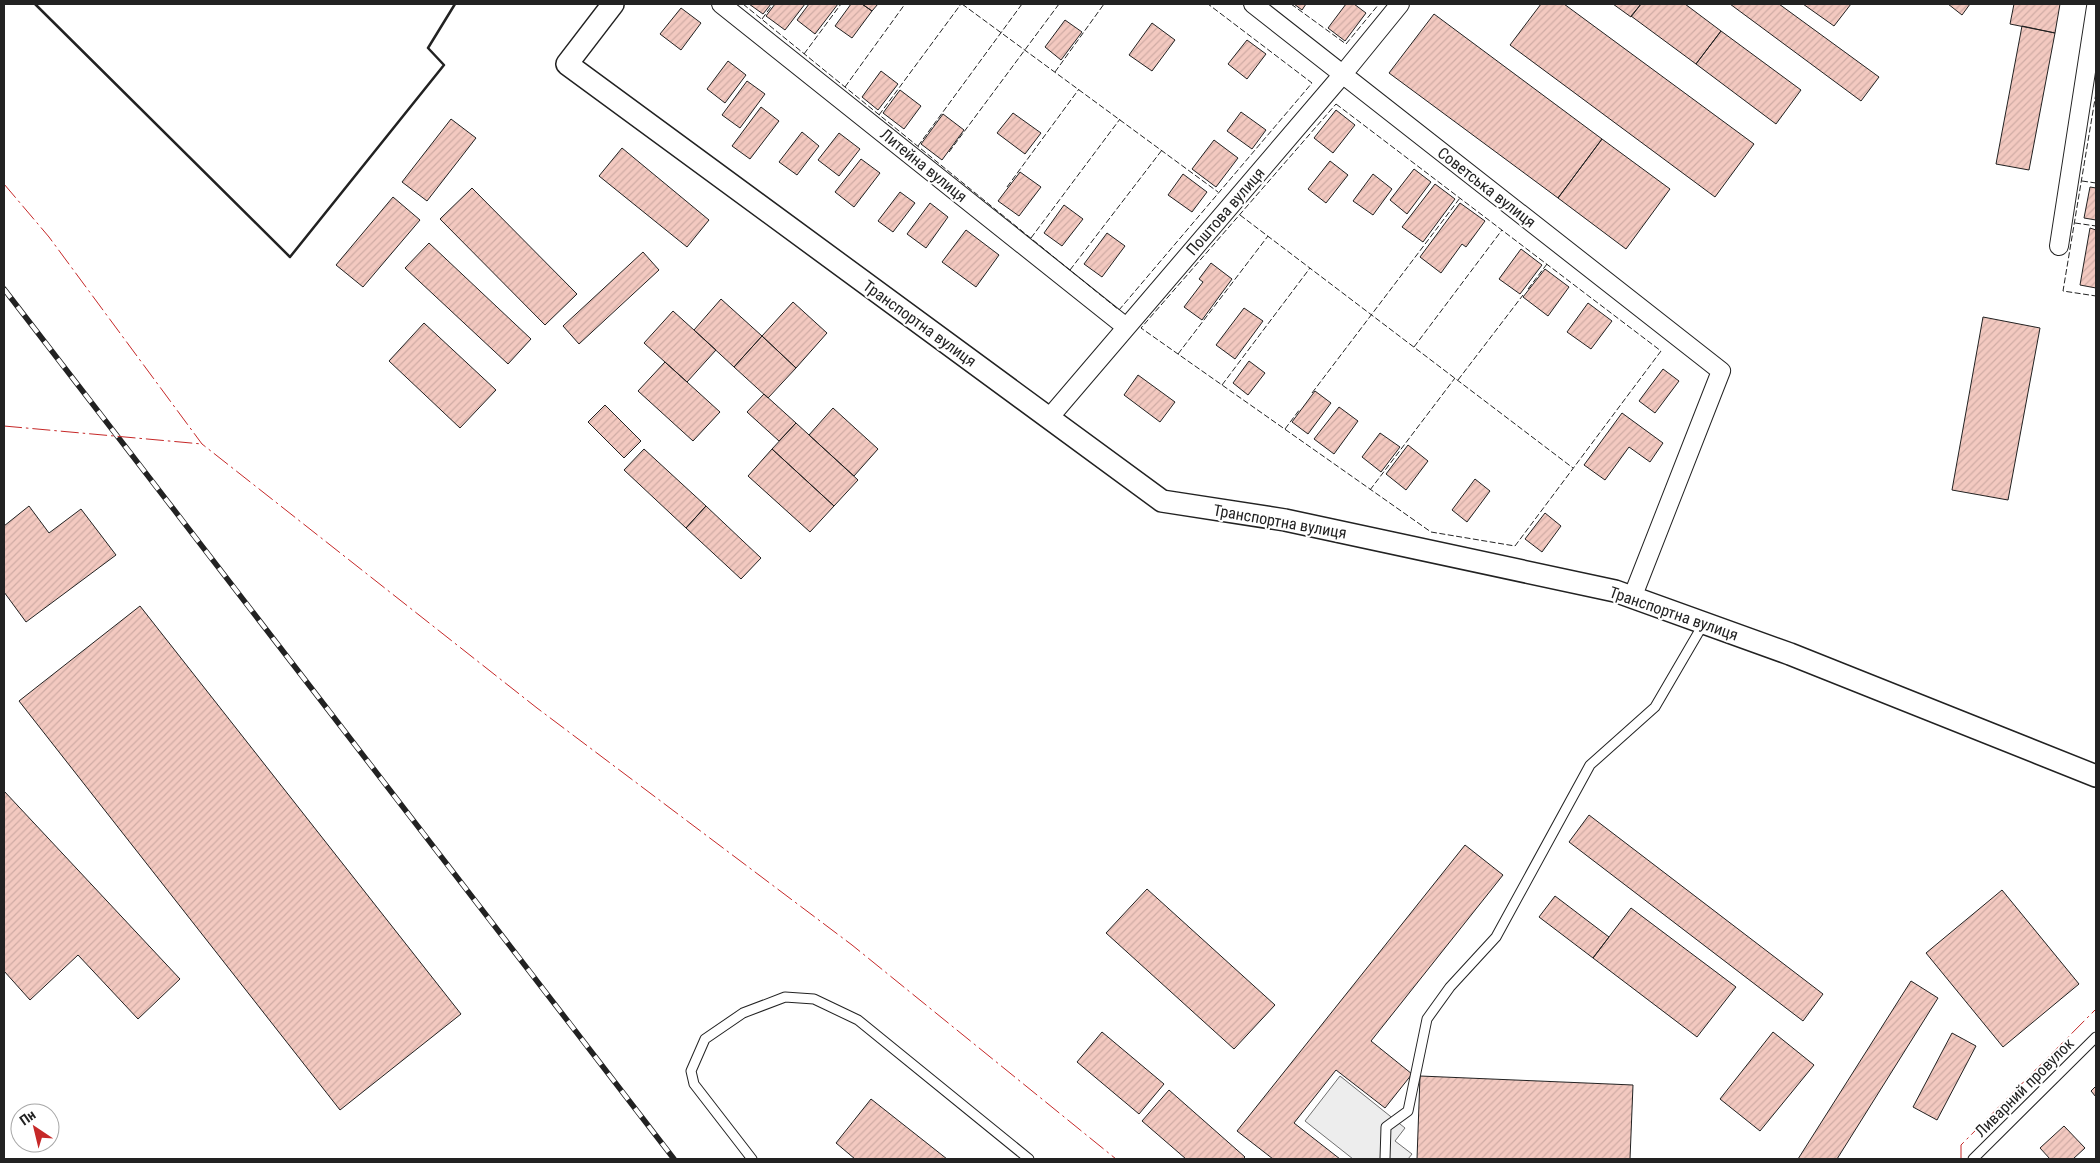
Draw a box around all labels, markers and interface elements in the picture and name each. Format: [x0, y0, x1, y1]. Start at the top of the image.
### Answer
street label: Литейна вулиця [876, 125, 971, 206]
street label: Советська вулиця [1434, 143, 1540, 232]
street label: Поштова вулиця [1182, 164, 1269, 259]
street label: Транспортна вулиця [859, 276, 980, 371]
street label: Транспортна вулиця [1212, 500, 1348, 543]
street label: Транспортна вулиця [1607, 582, 1741, 644]
street label: Ливарний провулок [1971, 1034, 2078, 1141]
north arrow [10, 1103, 60, 1153]
text: Пн [17, 1106, 39, 1128]

